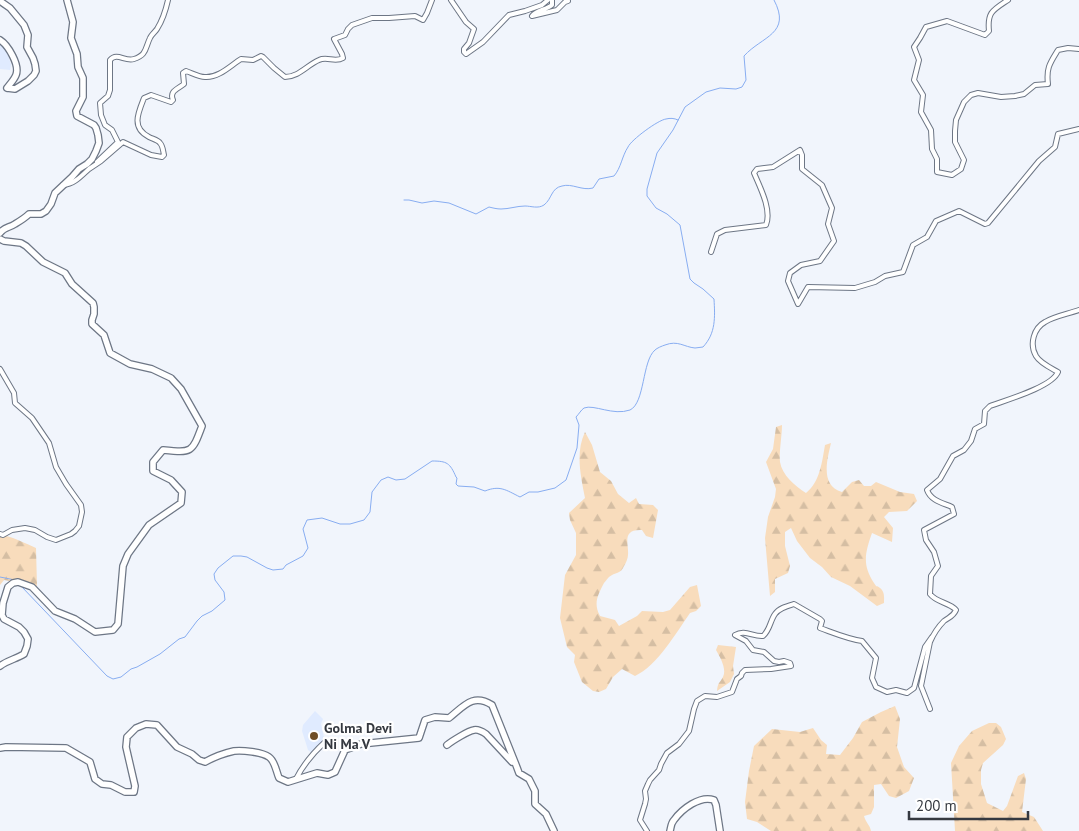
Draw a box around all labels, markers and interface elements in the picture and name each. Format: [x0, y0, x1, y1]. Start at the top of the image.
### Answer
place label: Golma Devi Ni Ma V [324, 719, 393, 753]
marker: Golma Devi Ni Ma V [308, 730, 320, 742]
scale bar [909, 788, 1028, 820]
text: 200 m [916, 796, 957, 815]

